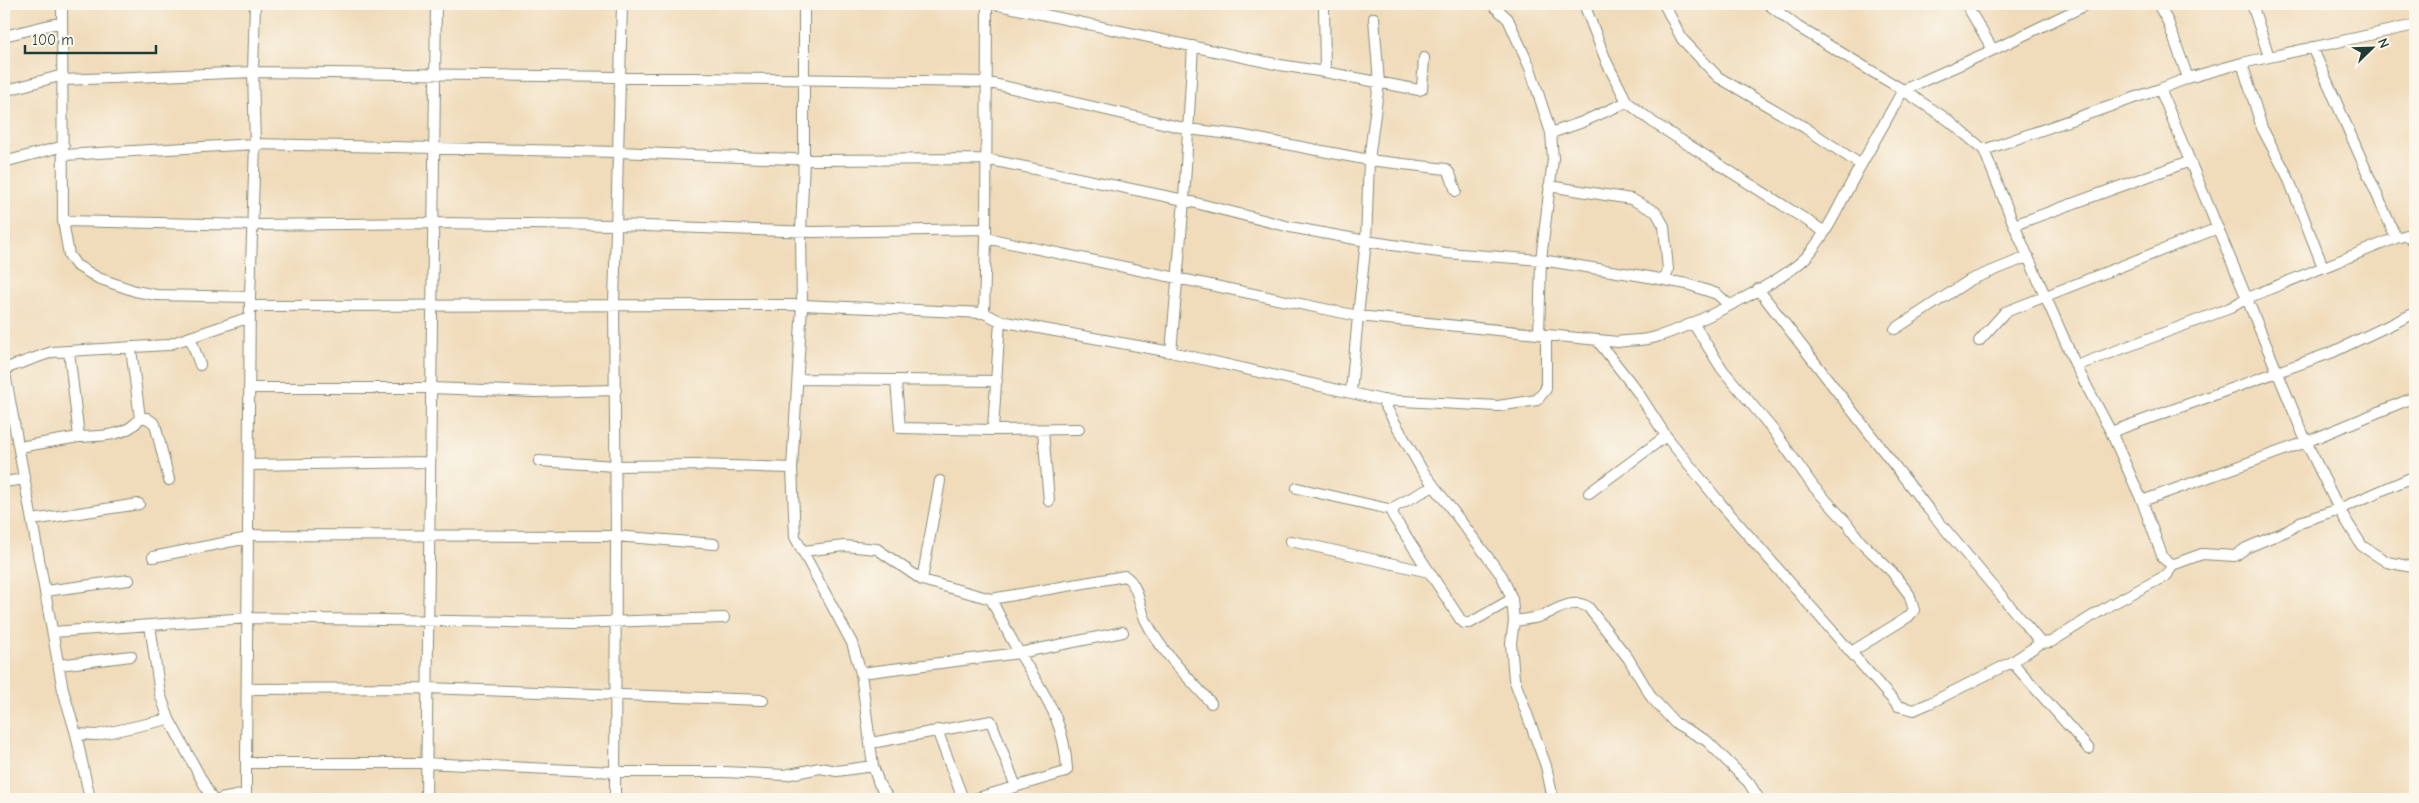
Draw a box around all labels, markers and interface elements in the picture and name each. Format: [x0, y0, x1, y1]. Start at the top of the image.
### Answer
scale bar [25, 22, 156, 54]
north arrow [2346, 22, 2396, 72]
text: 100 m [32, 31, 74, 49]
text: N [2374, 36, 2393, 51]

